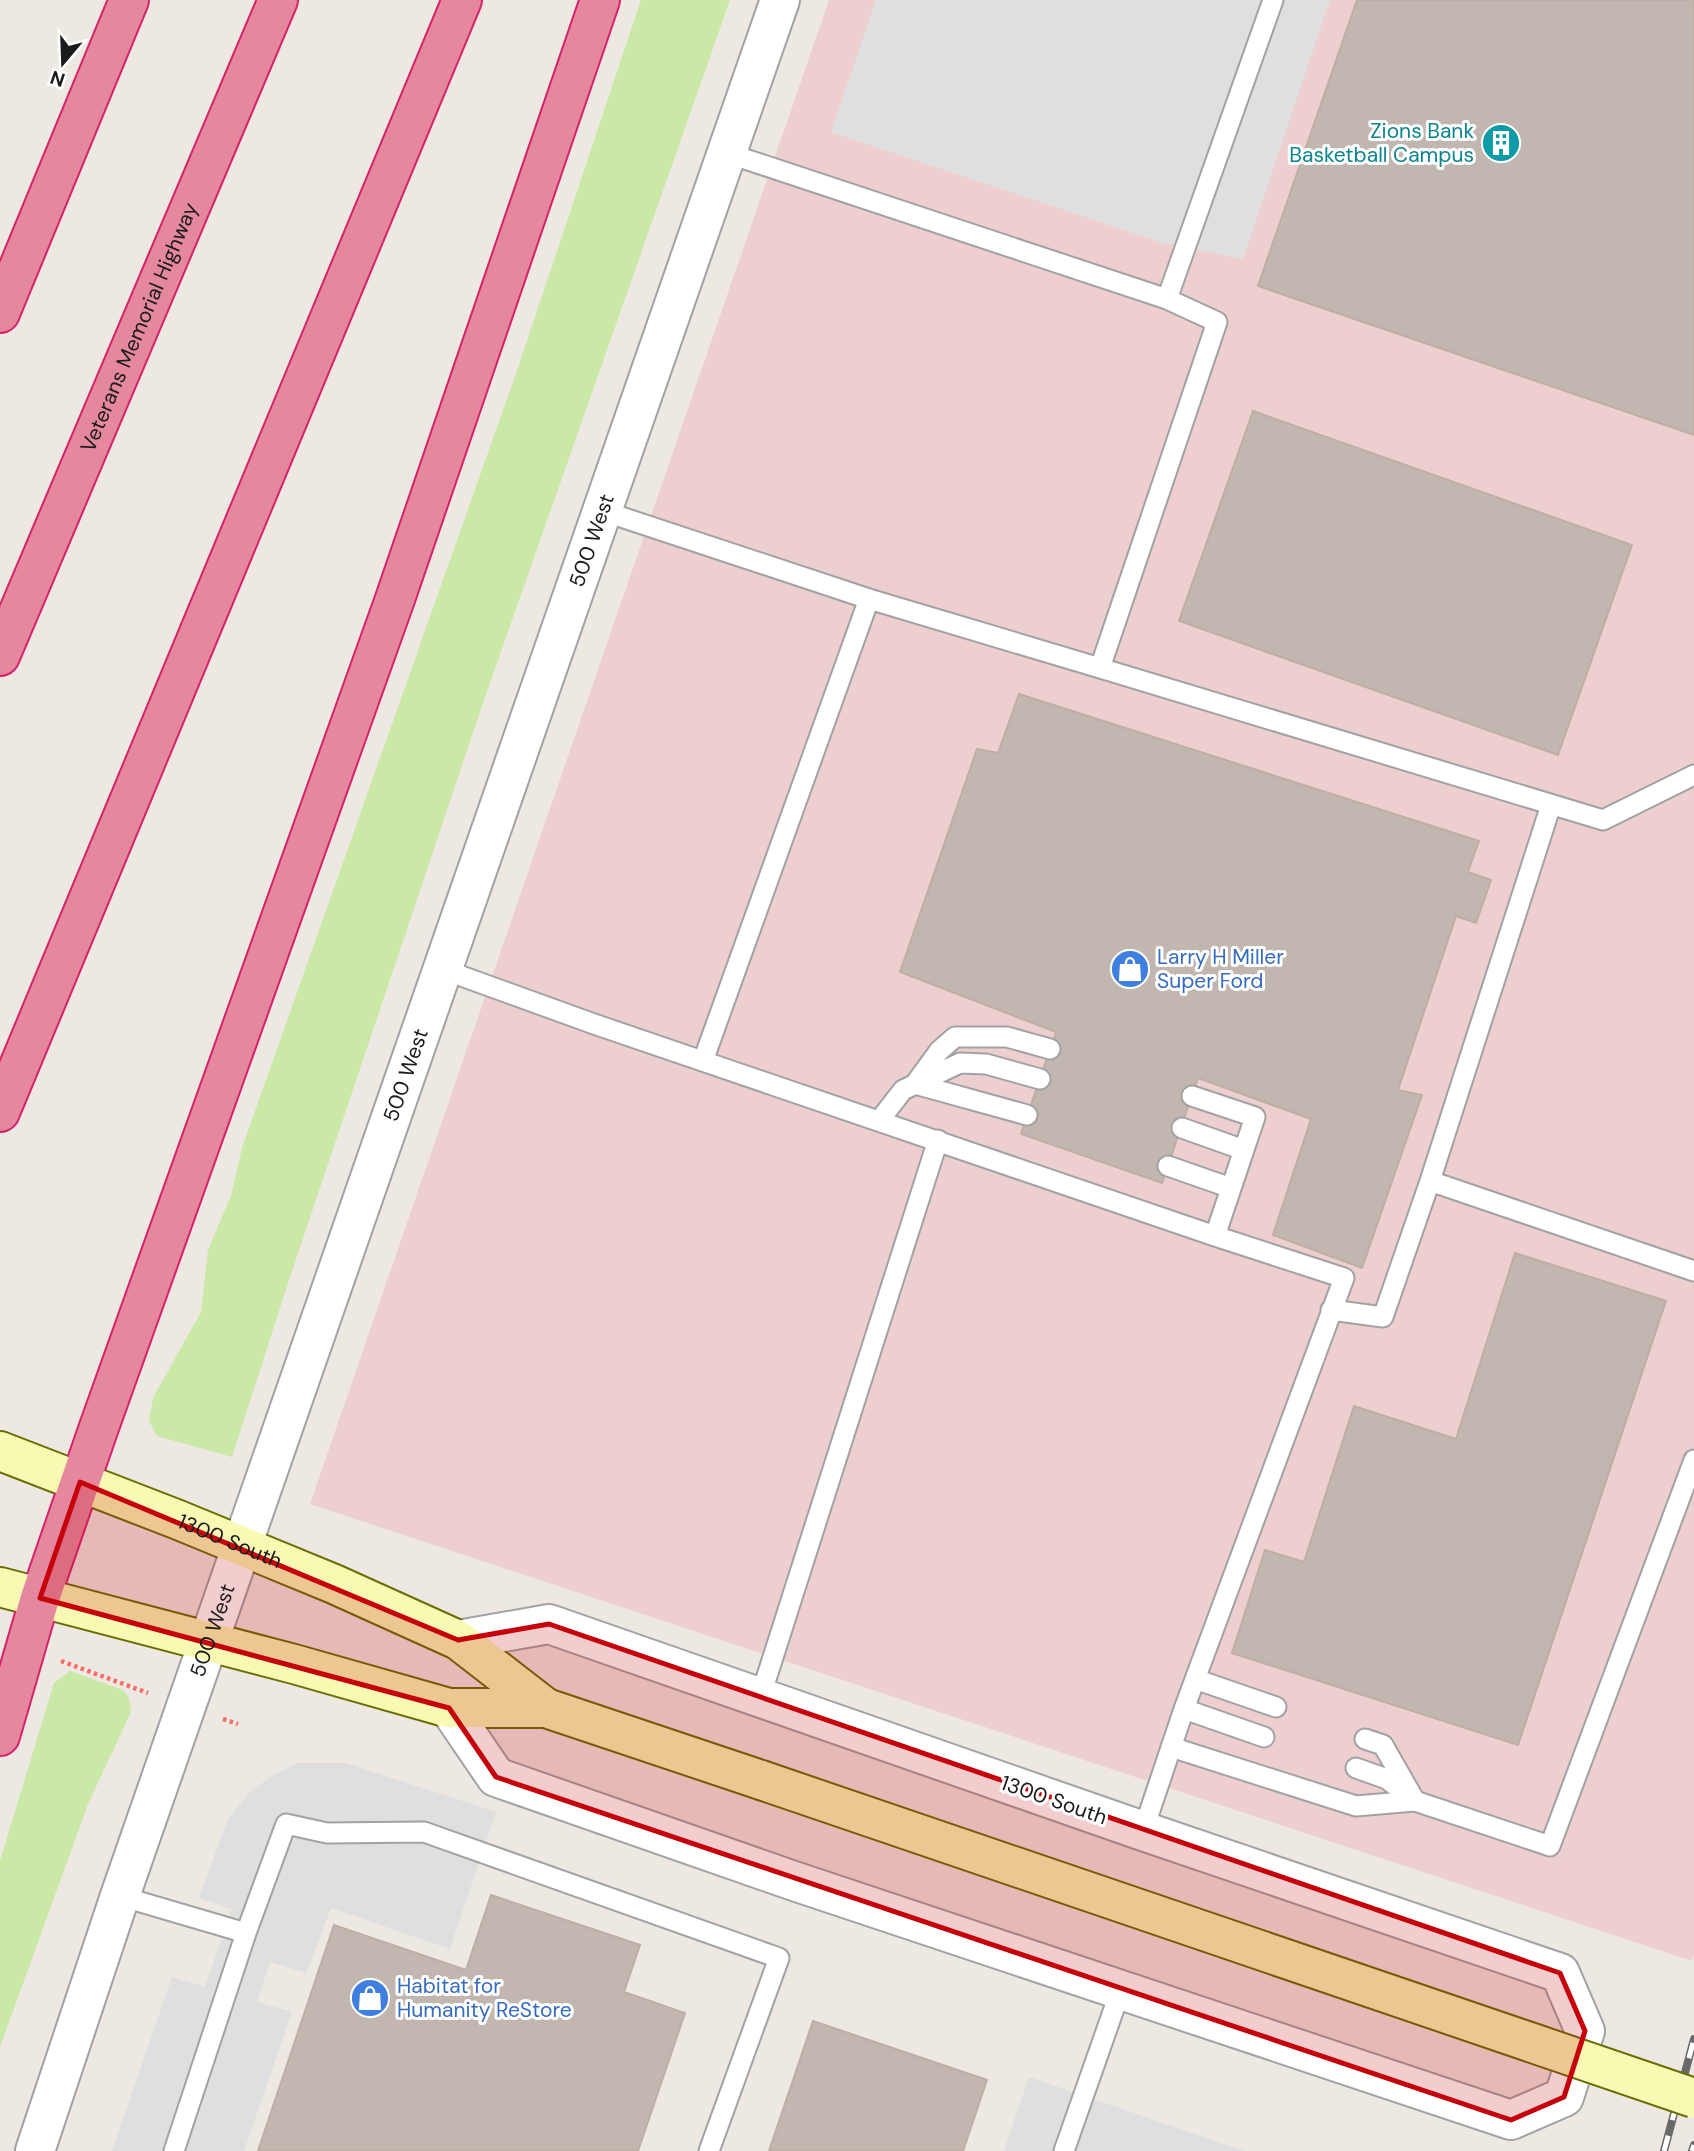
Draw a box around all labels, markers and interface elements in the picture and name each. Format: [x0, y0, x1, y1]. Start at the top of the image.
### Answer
north arrow [28, 28, 98, 98]
text: N [47, 65, 68, 93]
place label: Zions Bank Basketball Campus [1289, 117, 1474, 169]
building icon: Zions Bank Basketball Campus [1480, 122, 1522, 164]
street label: Veterans Memorial Highway [74, 198, 205, 456]
street label: 500 West [563, 490, 621, 591]
place label: Larry H Miller Super Ford [1157, 943, 1284, 995]
shop icon: Larry H Miller Super Ford [1109, 948, 1151, 990]
street label: 500 West [377, 1025, 435, 1125]
street label: 1300 South [174, 1507, 286, 1575]
street label: 500 West [183, 1580, 242, 1681]
street label: 1300 South [997, 1769, 1111, 1831]
place label: Habitat for Humanity ReStore [397, 1972, 572, 2024]
shop icon: Habitat for Humanity ReStore [349, 1977, 391, 2019]

